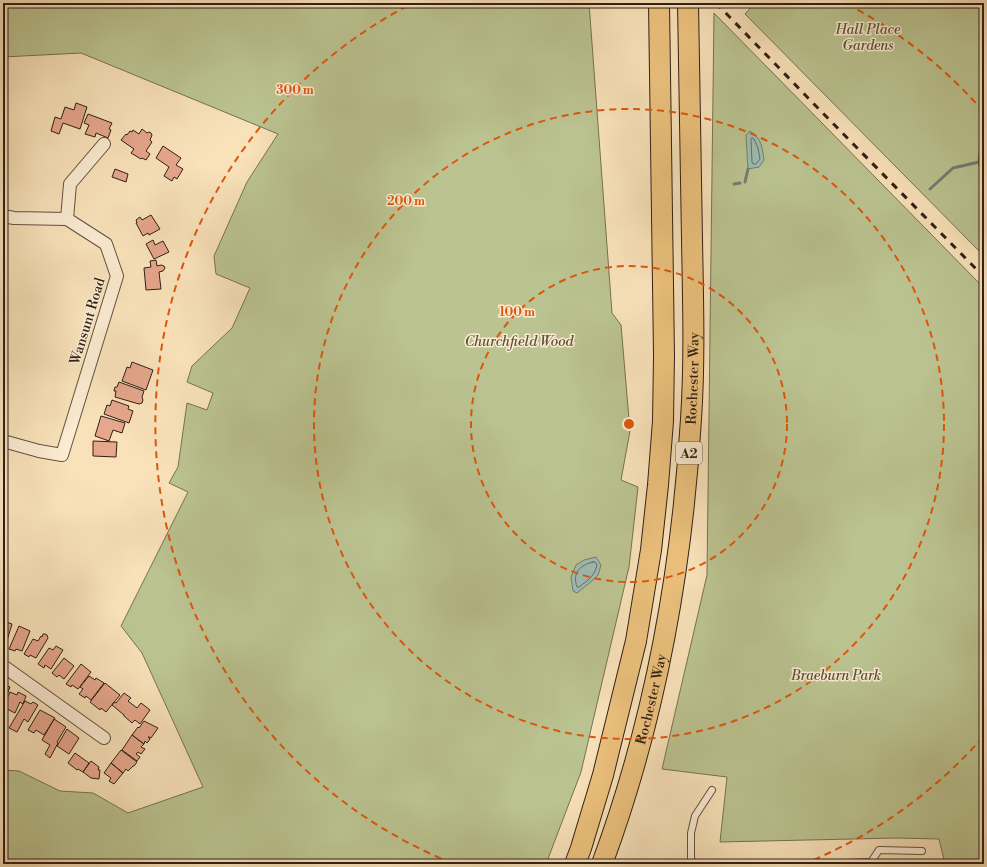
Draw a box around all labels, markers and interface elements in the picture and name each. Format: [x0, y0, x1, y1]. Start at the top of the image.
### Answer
park label: Hall Place Gardens [834, 21, 901, 55]
text: 300 m [276, 83, 314, 98]
text: 200 m [387, 194, 425, 209]
street label: Wansunt Road [66, 276, 110, 368]
text: 100 m [499, 305, 535, 320]
street label: Rochester Way [683, 332, 703, 425]
park label: Churchfield Wood [465, 333, 574, 351]
centre of rings [622, 417, 636, 431]
road number: A2 [676, 442, 702, 464]
street label: Rochester Way [632, 652, 671, 747]
park label: Braeburn Park [790, 667, 881, 685]

